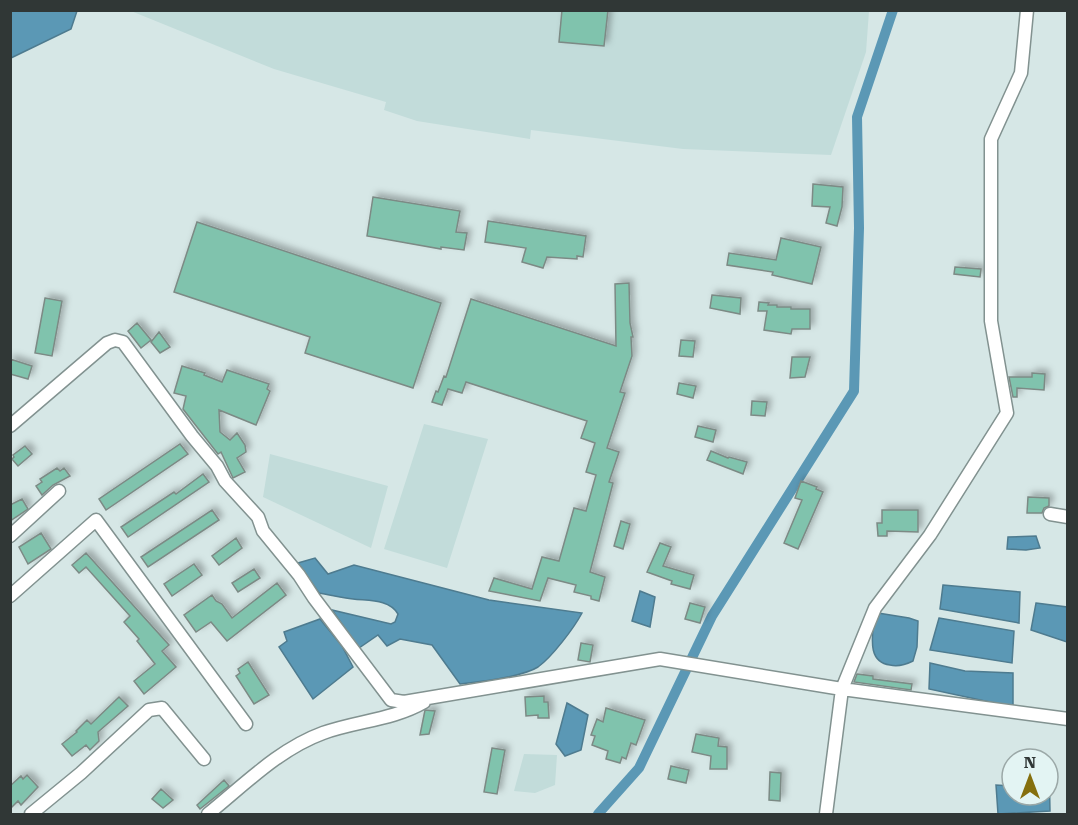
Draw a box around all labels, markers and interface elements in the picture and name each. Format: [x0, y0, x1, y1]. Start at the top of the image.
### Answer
north arrow [1000, 747, 1060, 807]
text: N [1024, 753, 1036, 772]

